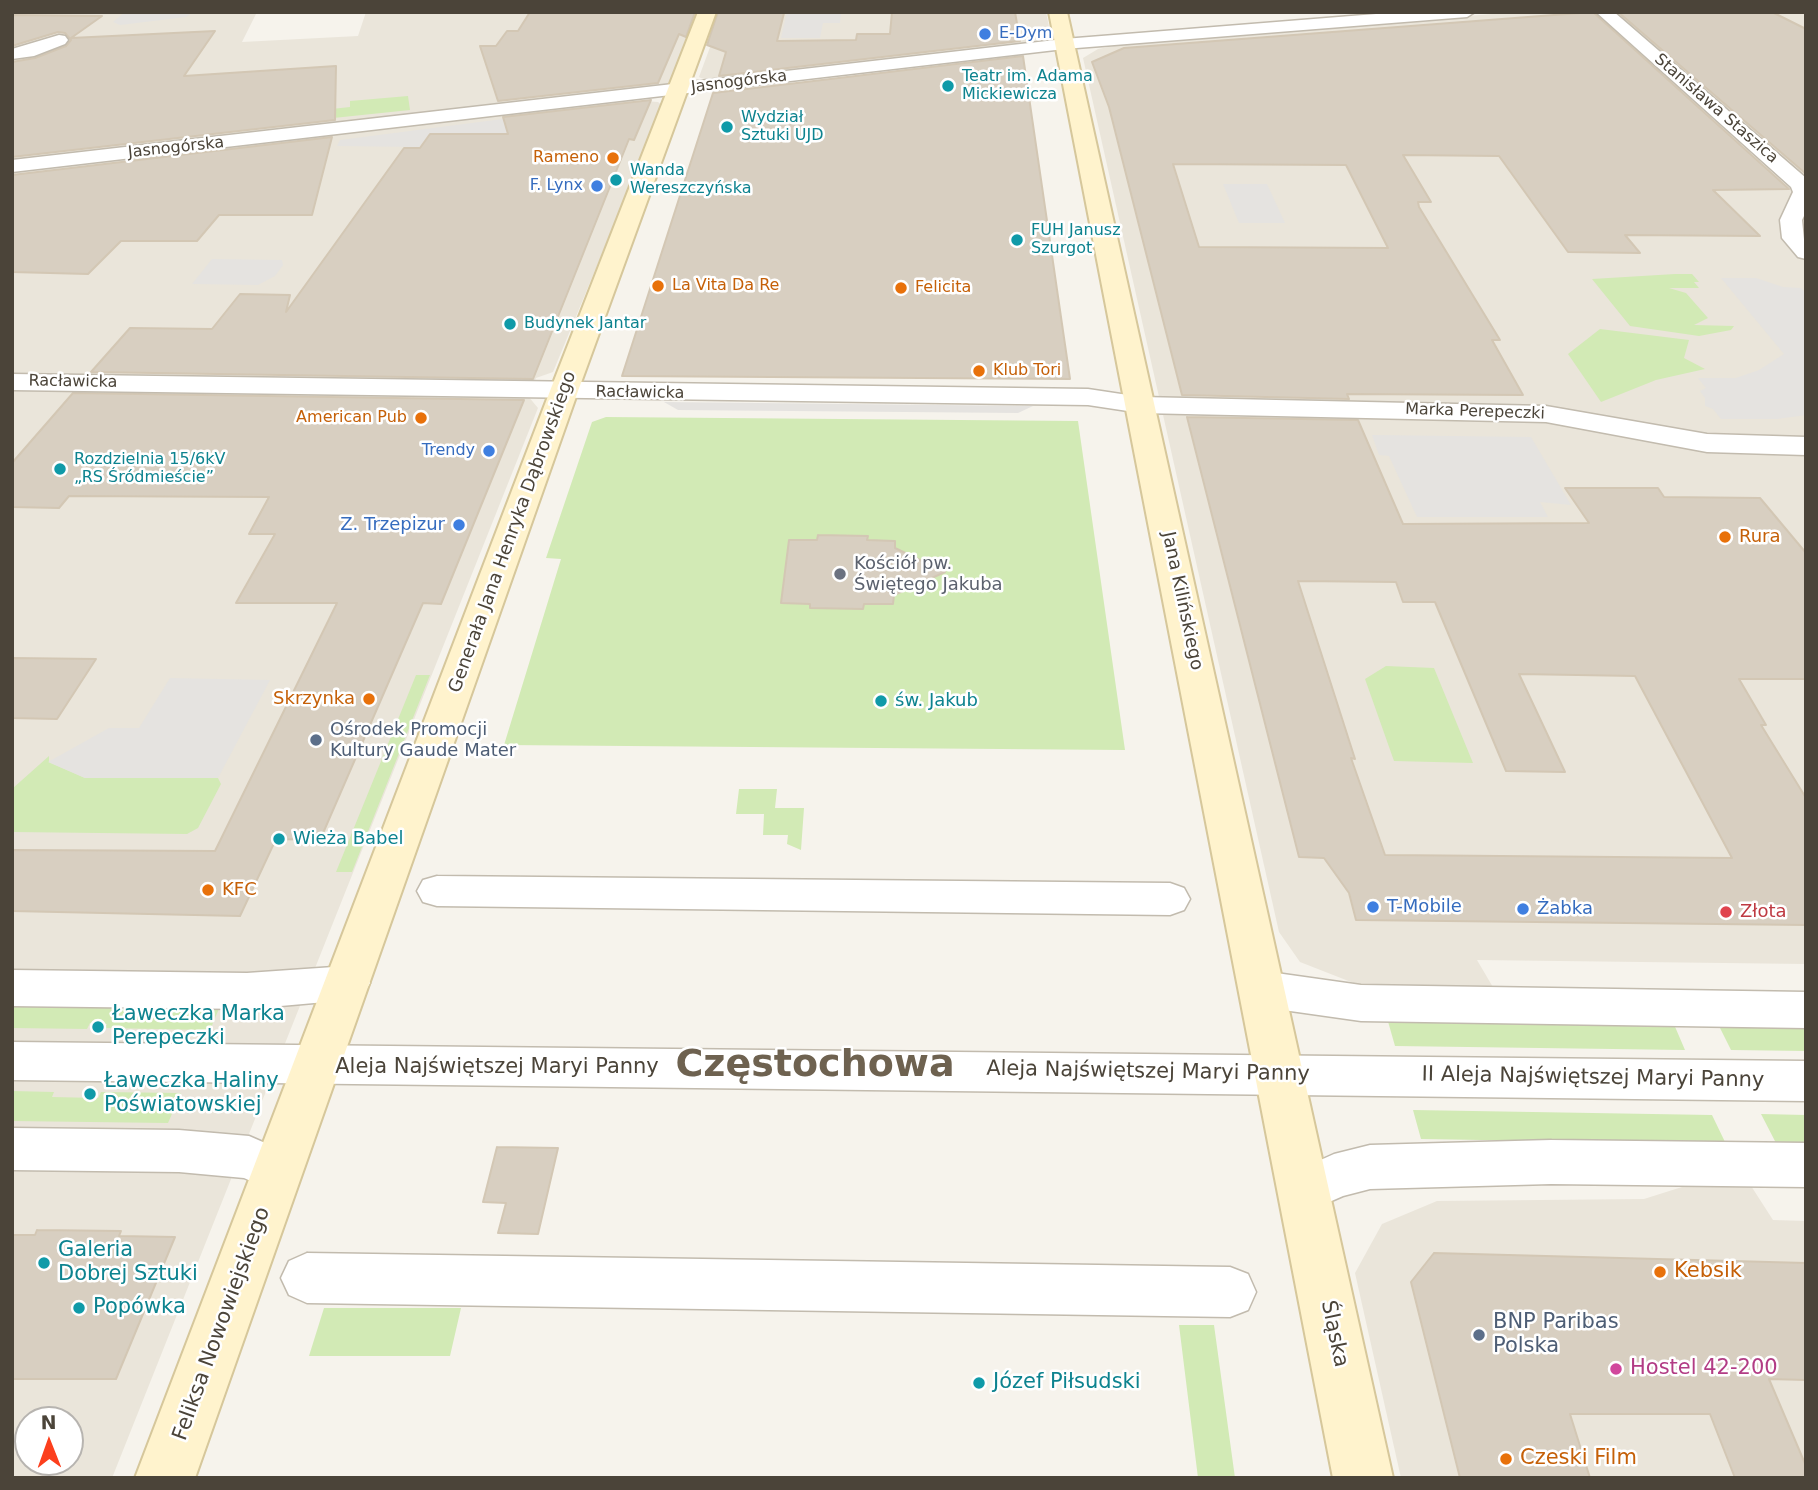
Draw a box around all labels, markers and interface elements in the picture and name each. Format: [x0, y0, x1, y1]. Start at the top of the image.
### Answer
place label: E-Dym [999, 24, 1052, 44]
marker: E-Dym [977, 26, 993, 42]
street label: Stanisława Staszica [1650, 50, 1782, 168]
street label: Jasnogórska [690, 67, 788, 97]
place label: Teatr im. Adama Mickiewicza [962, 67, 1093, 105]
marker: Teatr im. Adama Mickiewicza [940, 78, 956, 94]
place label: Wydział Sztuki UJD [741, 108, 824, 146]
marker: Wydział Sztuki UJD [719, 119, 735, 135]
street label: Jasnogórska [127, 133, 225, 163]
place label: Rameno [533, 148, 599, 168]
marker: Rameno [605, 150, 621, 166]
place label: Wanda Wereszczyńska [630, 161, 751, 199]
marker: Wanda Wereszczyńska [608, 172, 624, 188]
place label: F. Lynx [530, 176, 583, 196]
marker: F. Lynx [589, 178, 605, 194]
place label: FUH Janusz Szurgot [1031, 221, 1121, 259]
marker: FUH Janusz Szurgot [1009, 232, 1025, 248]
place label: La Vita Da Re [672, 276, 779, 296]
marker: La Vita Da Re [650, 278, 666, 294]
place label: Felicita [915, 278, 971, 298]
marker: Felicita [893, 280, 909, 296]
place label: Budynek Jantar [524, 314, 646, 334]
marker: Budynek Jantar [502, 316, 518, 332]
place label: Klub Tori [993, 361, 1061, 381]
marker: Klub Tori [971, 363, 987, 379]
street label: Generała Jana Henryka Dąbrowskiego [445, 368, 581, 696]
street label: Racławicka [28, 372, 118, 392]
street label: Racławicka [595, 383, 685, 403]
street label: Marka Perepeczki [1405, 400, 1545, 424]
place label: American Pub [296, 408, 407, 428]
marker: American Pub [413, 410, 429, 426]
place label: Trendy [422, 441, 475, 461]
marker: Trendy [481, 443, 497, 459]
place label: Rozdzielnia 15/6kV „RS Śródmieście” [74, 450, 225, 488]
marker: Rozdzielnia 15/6kV „RS Śródmieście” [52, 461, 68, 477]
place label: Z. Trzepizur [340, 514, 445, 536]
marker: Z. Trzepizur [451, 517, 467, 533]
place label: Rura [1739, 526, 1781, 548]
marker: Rura [1717, 529, 1733, 545]
street label: Jana Kilińskiego [1157, 530, 1207, 672]
place label: Kościół pw. Świętego Jakuba [854, 553, 1003, 596]
marker: Kościół pw. Świętego Jakuba [832, 566, 848, 582]
place label: Skrzynka [273, 688, 355, 710]
place label: św. Jakub [895, 690, 978, 712]
marker: Skrzynka [361, 691, 377, 707]
marker: św. Jakub [873, 693, 889, 709]
place label: Ośrodek Promocji Kultury Gaude Mater [330, 719, 516, 762]
marker: Ośrodek Promocji Kultury Gaude Mater [308, 732, 324, 748]
place label: Wieża Babel [293, 828, 404, 850]
marker: Wieża Babel [271, 831, 287, 847]
place label: KFC [222, 879, 257, 901]
marker: KFC [200, 882, 216, 898]
place label: T-Mobile [1387, 896, 1462, 918]
place label: Żabka [1537, 898, 1593, 920]
marker: T-Mobile [1365, 899, 1381, 915]
marker: Żabka [1515, 901, 1531, 917]
place label: Złota [1740, 901, 1787, 923]
marker: Złota [1718, 904, 1734, 920]
place label: Ławeczka Marka Perepeczki [112, 1002, 285, 1052]
marker: Ławeczka Marka Perepeczki [90, 1019, 106, 1035]
district label: Częstochowa [675, 1043, 955, 1089]
street label: Aleja Najświętszej Maryi Panny [335, 1055, 659, 1081]
street label: Aleja Najświętszej Maryi Panny [986, 1057, 1310, 1087]
street label: II Aleja Najświętszej Maryi Panny [1421, 1062, 1765, 1094]
place label: Ławeczka Haliny Poświatowskiej [104, 1069, 279, 1119]
marker: Ławeczka Haliny Poświatowskiej [82, 1086, 98, 1102]
street label: Feliksa Nowowiejskiego [168, 1204, 276, 1444]
place label: Galeria Dobrej Sztuki [58, 1238, 198, 1288]
marker: Galeria Dobrej Sztuki [36, 1255, 52, 1271]
place label: Kebsik [1674, 1259, 1742, 1285]
marker: Kebsik [1652, 1264, 1668, 1280]
place label: Popówka [93, 1295, 186, 1321]
street label: Śląska [1315, 1298, 1353, 1370]
marker: Popówka [71, 1300, 87, 1316]
place label: BNP Paribas Polska [1493, 1310, 1619, 1360]
marker: BNP Paribas Polska [1471, 1327, 1487, 1343]
place label: Hostel 42-200 [1630, 1356, 1778, 1382]
marker: Hostel 42-200 [1608, 1361, 1624, 1377]
place label: Józef Piłsudski [993, 1370, 1141, 1396]
marker: Józef Piłsudski [971, 1375, 987, 1391]
north arrow [14, 1406, 84, 1476]
text: N [41, 1411, 57, 1433]
place label: Czeski Film [1520, 1446, 1637, 1472]
marker: Czeski Film [1498, 1451, 1514, 1467]

